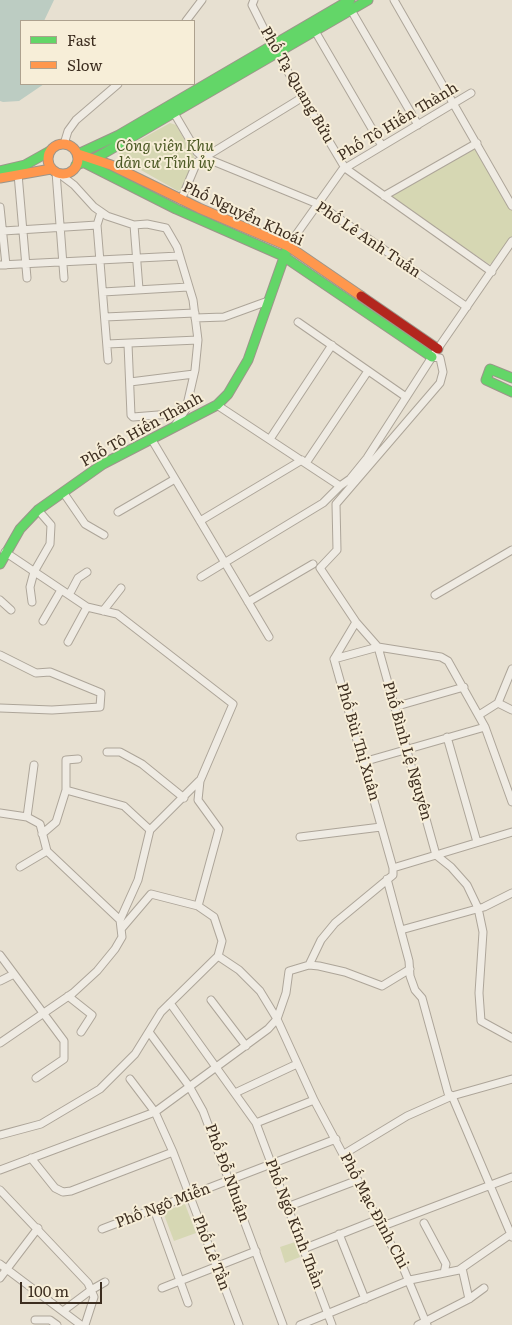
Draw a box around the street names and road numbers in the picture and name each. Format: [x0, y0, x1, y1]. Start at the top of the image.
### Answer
street label: Phố Tạ Quang Bửu [256, 24, 338, 146]
street label: Phố Tô Hiến Thành [335, 79, 461, 165]
street label: Phố Nguyễn Khoái [179, 178, 307, 250]
street label: Phố Lê Anh Tuấn [312, 198, 424, 282]
street label: Phố Tô Hiến Thành [78, 389, 206, 471]
street label: Phố Bình Lệ Nguyên [379, 679, 435, 823]
street label: Phố Bùi Thị Xuân [333, 681, 383, 803]
street label: Phố Đỗ Nhuận [201, 1121, 253, 1225]
street label: Phố Mạc Đĩnh Chi [336, 1150, 412, 1272]
street label: Phố Ngô Kính Thần [261, 1156, 327, 1292]
street label: Phố Ngô Miễn [113, 1180, 213, 1232]
street label: Phố Lê Tần [188, 1213, 234, 1293]

